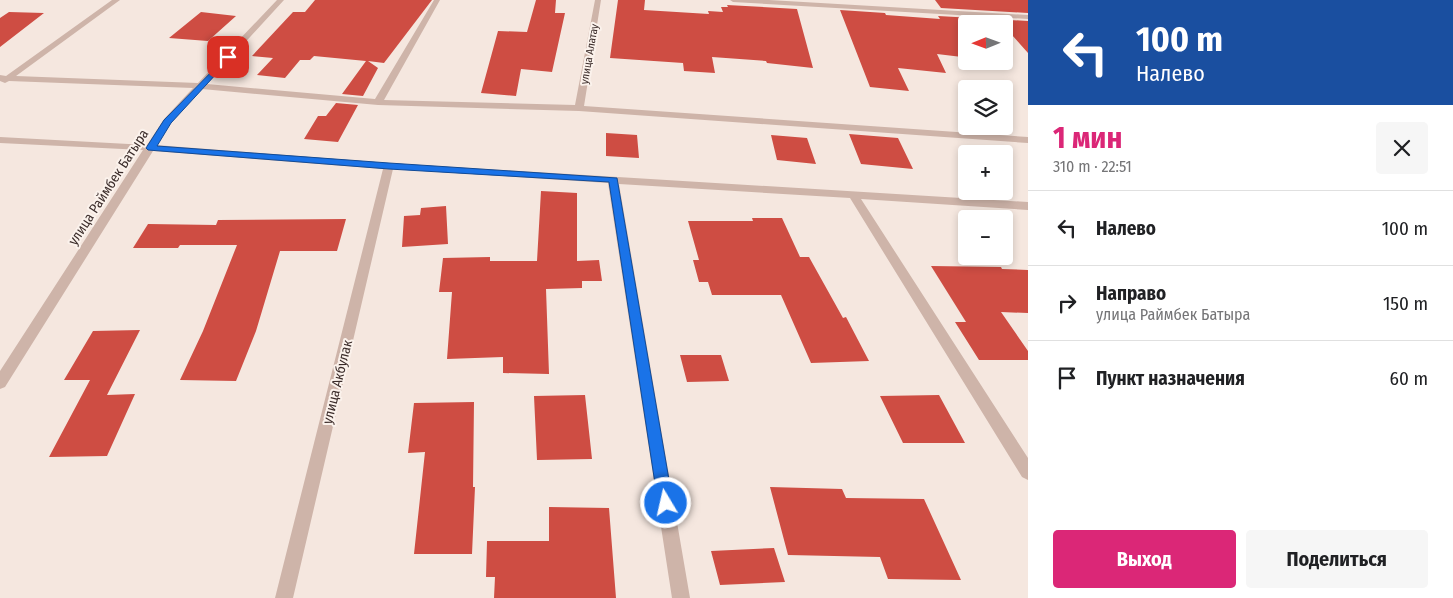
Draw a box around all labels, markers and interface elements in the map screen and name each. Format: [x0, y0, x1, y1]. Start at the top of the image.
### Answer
north arrow [958, 15, 1012, 70]
map controls [958, 15, 1013, 265]
text: 100 m [1136, 18, 1223, 60]
icon: left [1053, 20, 1118, 85]
street label: улица Алатау [578, 23, 601, 85]
pin [207, 36, 249, 78]
icon: arrive [214, 43, 242, 71]
text: Налево [1136, 60, 1205, 87]
button: layers [958, 80, 1013, 135]
text: 1 мин [1053, 120, 1122, 156]
button: close [1376, 122, 1428, 174]
street label: улица Раймбек Батыра [65, 126, 152, 249]
button: + [958, 145, 1013, 200]
text: 310 m · 22:51 [1053, 157, 1132, 176]
button: − [958, 210, 1013, 265]
icon: left [1053, 214, 1081, 242]
text: Налево [1096, 217, 1156, 240]
text: 100 m [1382, 217, 1428, 240]
text: Направо [1096, 282, 1166, 305]
icon: right [1053, 289, 1081, 317]
text: 150 m [1383, 292, 1428, 315]
text: улица Раймбек Батыра [1096, 305, 1250, 324]
street label: улица Акбулак [319, 338, 356, 426]
icon: arrive [1053, 364, 1081, 392]
text: Пункт назначения [1096, 367, 1245, 390]
text: 60 m [1390, 367, 1428, 390]
position arrow [639, 476, 691, 528]
button: Выход [1053, 530, 1236, 588]
button: Поделиться [1246, 530, 1428, 588]

